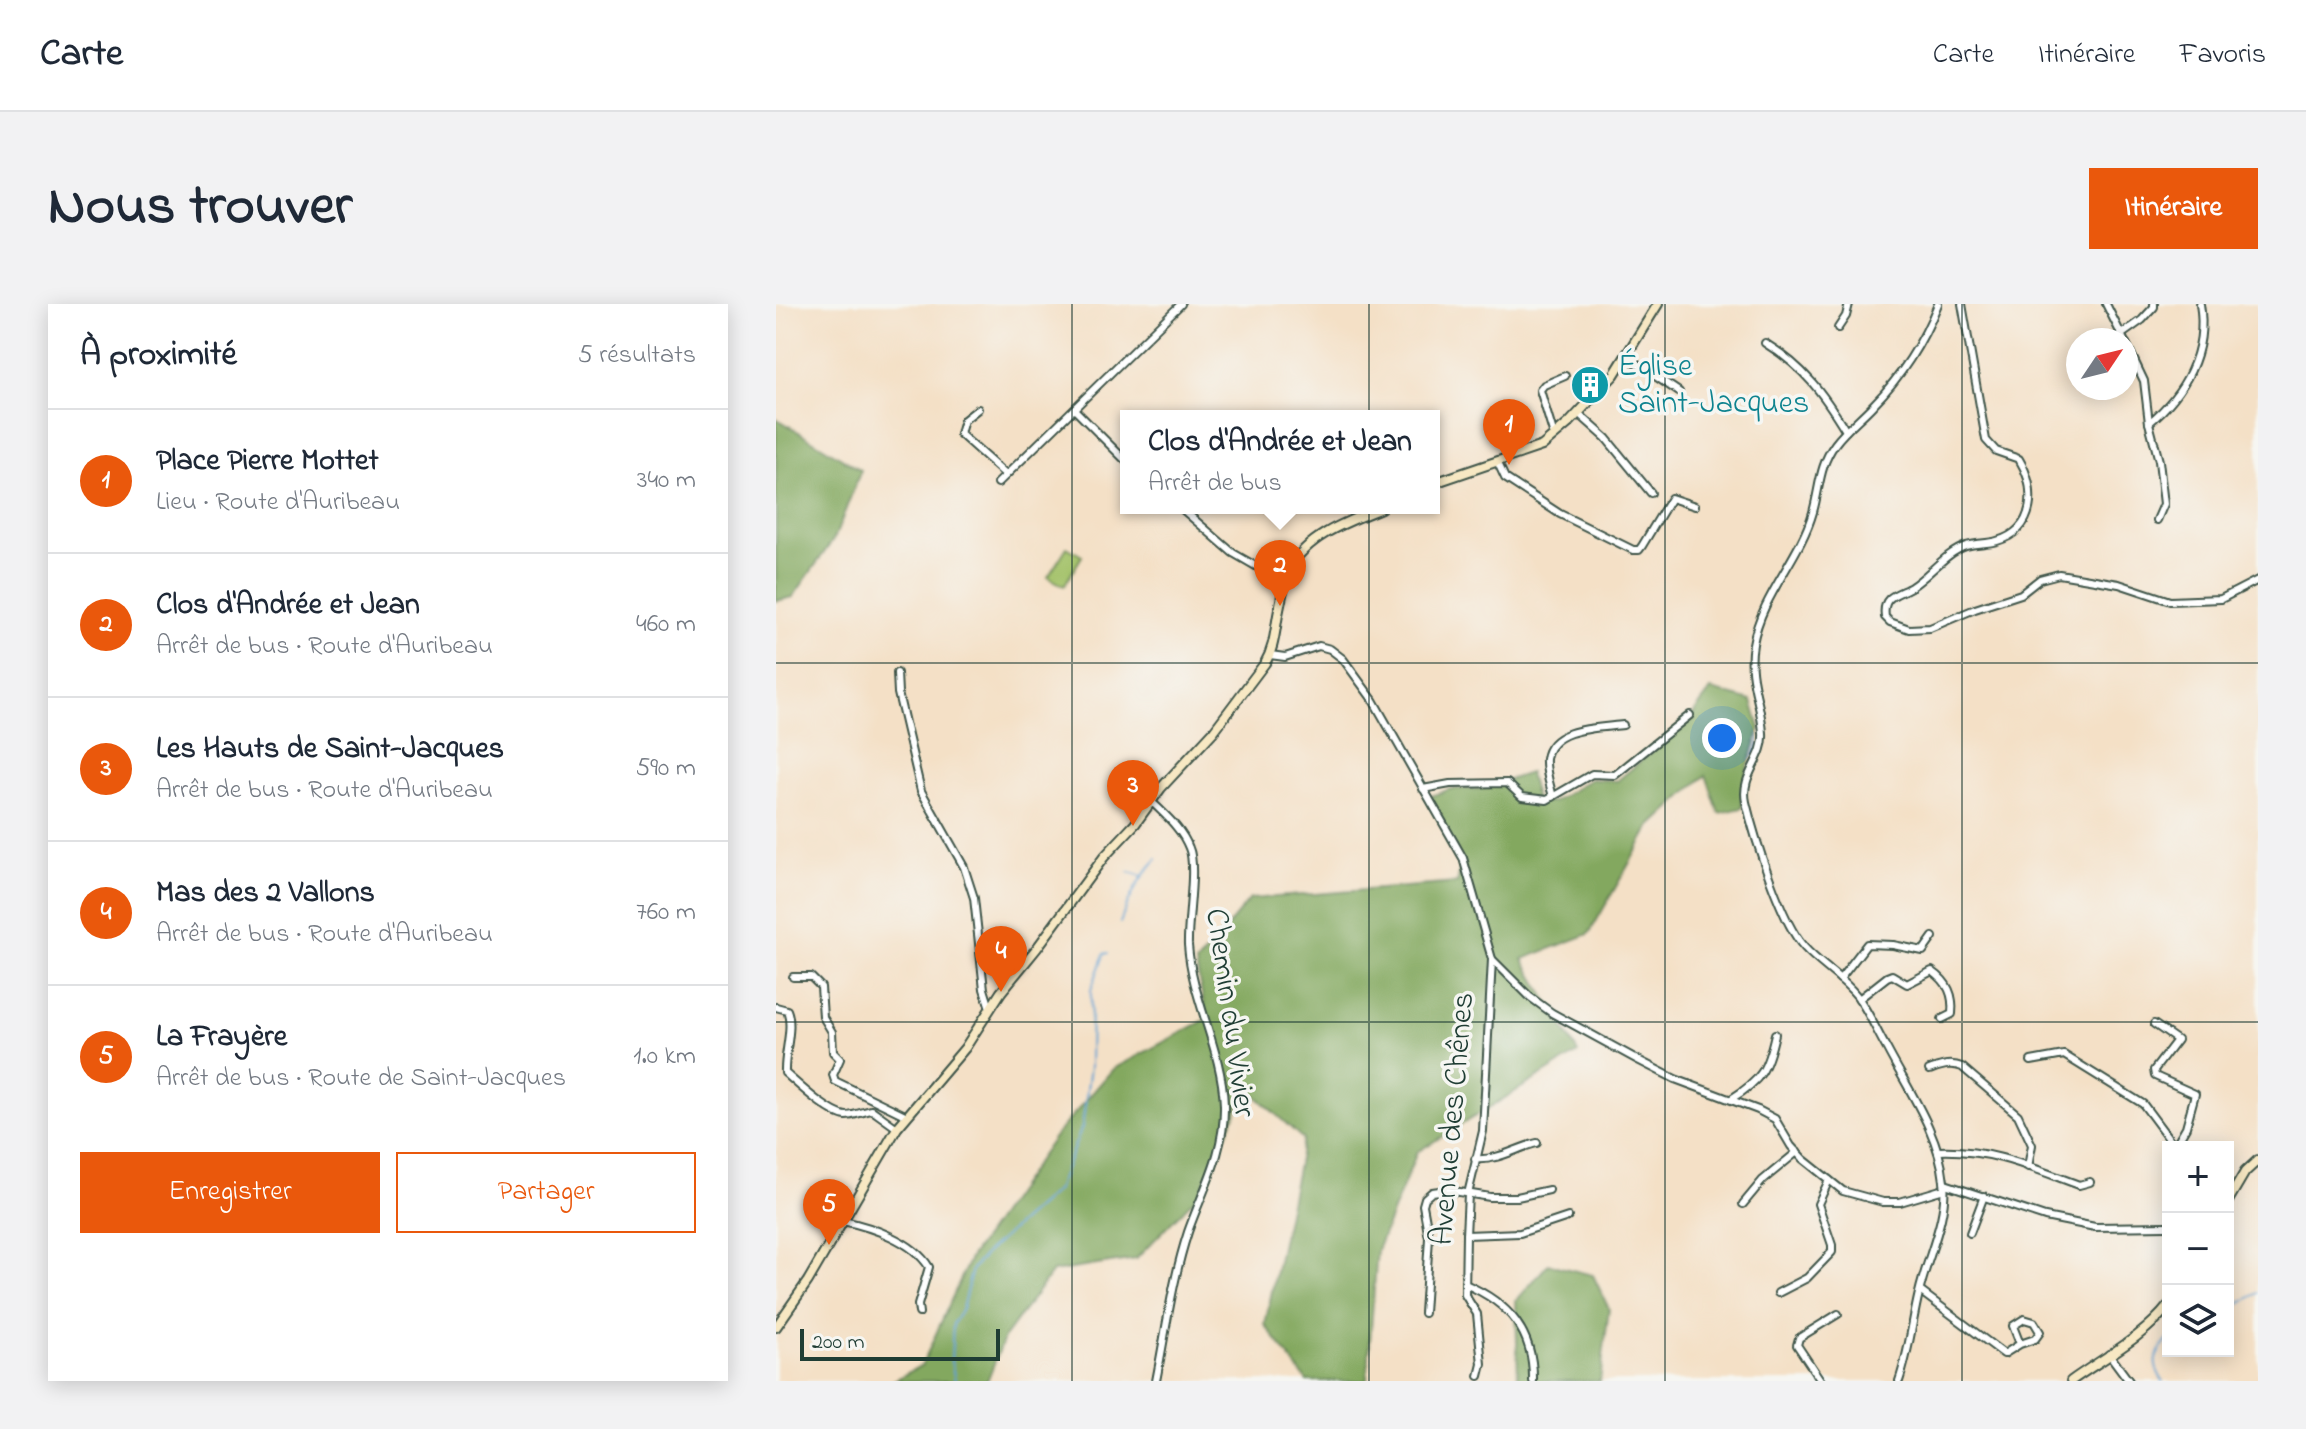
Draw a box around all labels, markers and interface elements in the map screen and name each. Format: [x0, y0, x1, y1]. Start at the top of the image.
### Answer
text: Carte [40, 27, 123, 83]
text: Carte [1933, 35, 1994, 76]
text: Itinéraire [2038, 35, 2135, 76]
text: Favoris [2179, 35, 2266, 76]
text: Nous trouver [48, 168, 352, 249]
button: Itinéraire [2089, 168, 2258, 249]
north arrow [2066, 328, 2138, 400]
text: À proximité [80, 331, 237, 381]
text: 5 résultats [578, 337, 696, 375]
place label: Église Saint-Jacques [1618, 344, 1809, 428]
building icon: Église Saint-Jacques [1569, 364, 1611, 406]
pin: 1 [1483, 399, 1535, 465]
popup [1120, 410, 1440, 514]
text: Clos d'Andrée et Jean [1148, 421, 1412, 465]
text: Place Pierre Mottet [156, 440, 379, 484]
text: 1 [102, 462, 110, 500]
text: 340 m [637, 462, 696, 500]
text: Arrêt de bus [1148, 465, 1282, 503]
text: Lieu · Route d'Auribeau [156, 484, 400, 522]
pin: 2 [1254, 540, 1306, 606]
text: Clos d'Andrée et Jean [156, 584, 420, 628]
text: 2 [100, 606, 112, 644]
text: 460 m [636, 606, 696, 644]
text: Arrêt de bus · Route d'Auribeau [156, 628, 493, 666]
your location [1702, 718, 1742, 758]
text: Les Hauts de Saint-Jacques [156, 728, 504, 772]
text: 3 [101, 750, 111, 788]
text: 590 m [635, 750, 696, 788]
pin: 3 [1107, 760, 1159, 826]
text: Arrêt de bus · Route d'Auribeau [156, 772, 493, 810]
text: Mas des 2 Vallons [156, 872, 375, 916]
text: 4 [101, 894, 111, 932]
text: 760 m [636, 894, 696, 932]
street label: Chemin du Vivier [1191, 906, 1267, 1121]
text: Arrêt de bus · Route d'Auribeau [156, 916, 493, 954]
pin: 4 [975, 926, 1027, 992]
street label: Avenue des Chênes [1420, 991, 1488, 1247]
text: La Frayère [156, 1016, 287, 1060]
text: 5 [99, 1038, 113, 1076]
text: 1.0 km [633, 1038, 696, 1076]
text: Arrêt de bus · Route de Saint-Jacques [156, 1060, 566, 1098]
map controls [2162, 1141, 2234, 1357]
button: + [2162, 1141, 2234, 1213]
button: Enregistrer [80, 1152, 380, 1233]
button: Partager [396, 1152, 696, 1233]
pin: 5 [803, 1179, 855, 1245]
button: − [2162, 1213, 2234, 1285]
button: layers [2162, 1285, 2234, 1357]
scale bar [800, 1325, 1000, 1361]
text: 200 m [812, 1327, 865, 1359]

